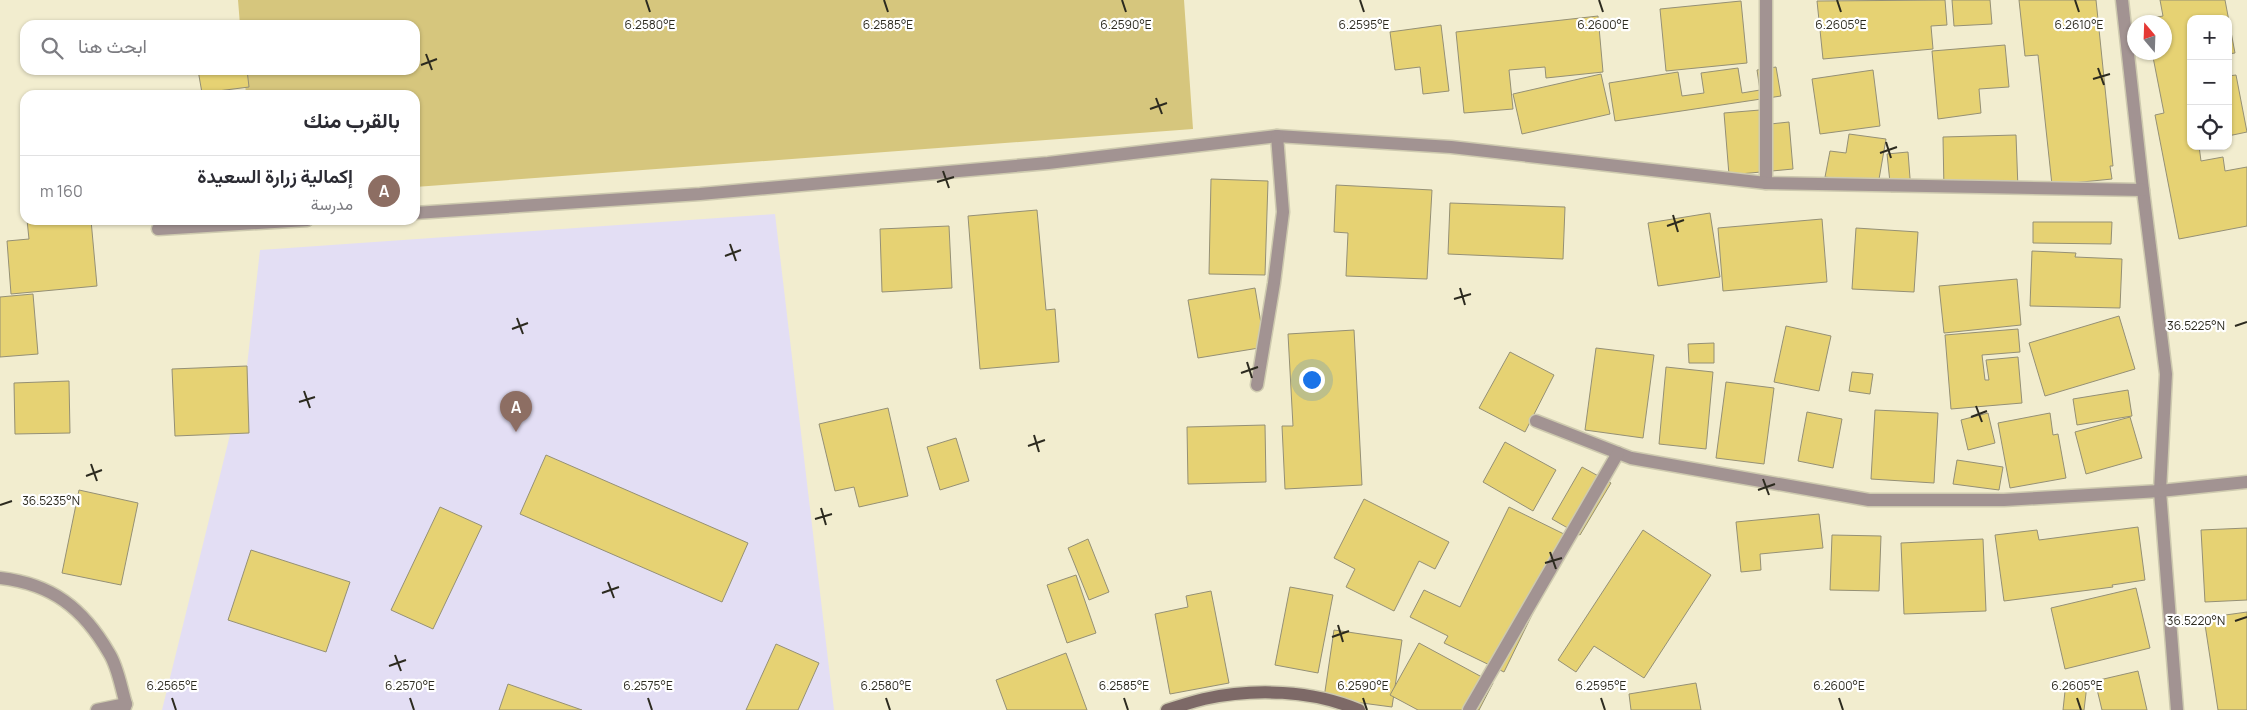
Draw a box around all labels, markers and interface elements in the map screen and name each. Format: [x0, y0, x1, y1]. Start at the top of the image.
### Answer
north arrow [2127, 15, 2172, 60]
map controls [2187, 15, 2232, 150]
button: + [2187, 15, 2232, 60]
text: 6.2580°E [625, 16, 676, 33]
text: 6.2585°E [863, 16, 913, 33]
text: 6.2590°E [1100, 16, 1152, 33]
text: 6.2595°E [1339, 16, 1390, 33]
text: 6.2600°E [1577, 16, 1629, 33]
text: 6.2605°E [1815, 16, 1867, 33]
text: 6.2610°E [2055, 16, 2104, 33]
search box [20, 20, 420, 75]
text: ابحث هنا [78, 33, 147, 59]
icon: search [38, 34, 66, 62]
button: − [2187, 60, 2232, 105]
button: locate [2187, 105, 2232, 150]
text: بالقرب منك [304, 106, 400, 134]
text: إكمالية زرارة السعيدة [197, 163, 353, 189]
text: 160 m [40, 180, 83, 202]
text: A [379, 180, 389, 202]
text: مدرسة [311, 193, 353, 215]
text: 36.5225°N [2167, 317, 2225, 334]
your location [1299, 367, 1325, 393]
pin: A [500, 391, 532, 432]
text: 36.5235°N [22, 492, 80, 509]
text: 36.5220°N [2167, 612, 2225, 629]
text: 6.2565°E [147, 677, 198, 694]
text: 6.2570°E [385, 677, 435, 694]
text: 6.2575°E [623, 677, 673, 694]
text: 6.2580°E [861, 677, 912, 694]
text: 6.2585°E [1099, 677, 1149, 694]
text: 6.2590°E [1337, 677, 1389, 694]
text: 6.2595°E [1576, 677, 1627, 694]
text: 6.2600°E [1813, 677, 1865, 694]
text: 6.2605°E [2051, 677, 2103, 694]

